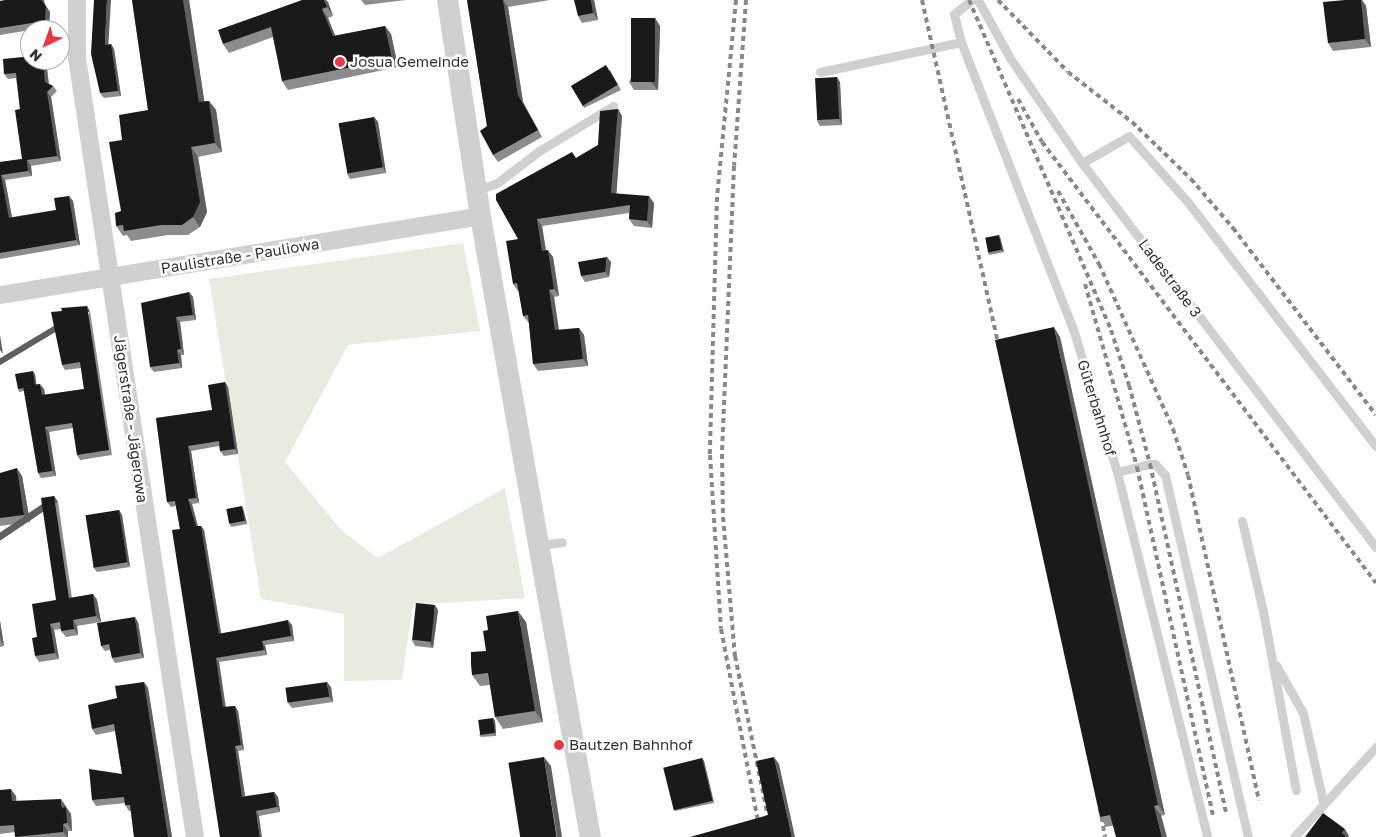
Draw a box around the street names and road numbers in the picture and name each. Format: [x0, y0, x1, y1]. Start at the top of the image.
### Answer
street label: Paulistraße - Pauliowa [160, 235, 320, 277]
street label: Ladestraße 3 [1135, 235, 1205, 321]
street label: Jägerstraße - Jägerowa [110, 334, 152, 504]
street label: Güterbahnhof [1074, 358, 1120, 458]

